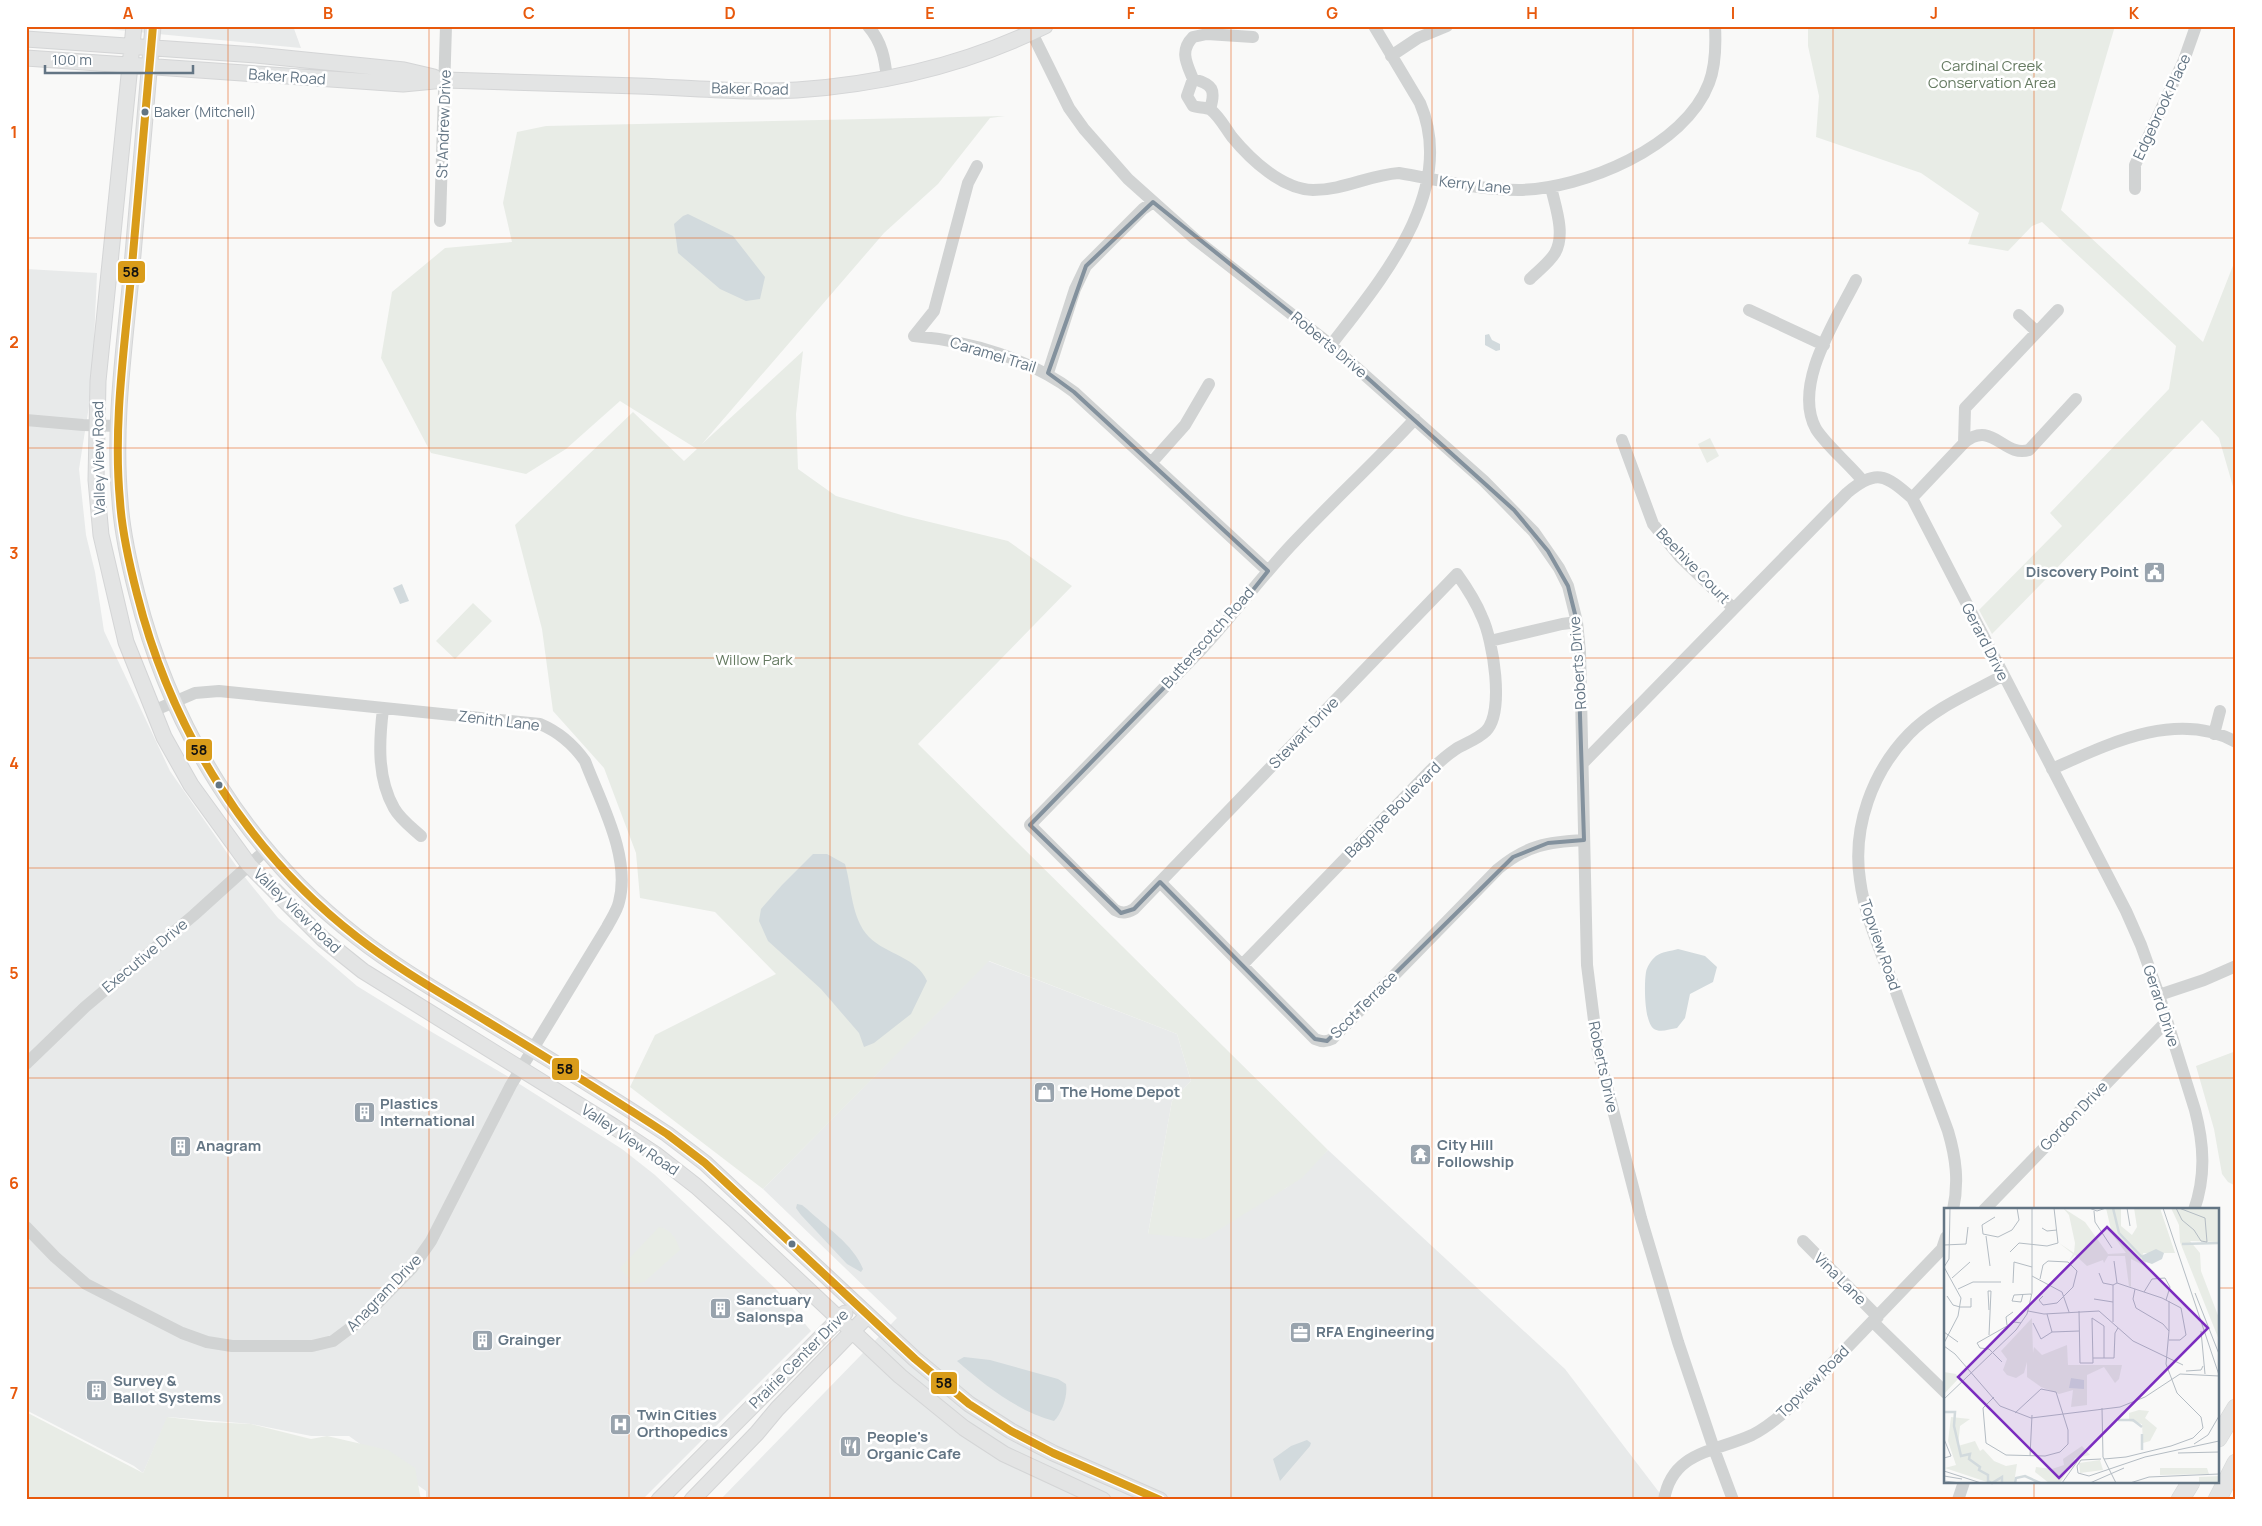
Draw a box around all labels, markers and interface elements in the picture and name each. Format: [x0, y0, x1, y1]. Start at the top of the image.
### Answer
text: A [123, 2, 134, 24]
text: B [323, 2, 333, 24]
text: C [523, 2, 535, 24]
text: D [724, 2, 736, 24]
text: E [925, 2, 935, 24]
text: F [1127, 2, 1136, 24]
text: G [1326, 2, 1338, 24]
text: H [1526, 2, 1538, 24]
text: I [1731, 2, 1735, 24]
text: J [1930, 2, 1938, 24]
text: K [2129, 2, 2140, 24]
scale bar [45, 42, 192, 74]
text: 100 m [52, 49, 92, 70]
street label: Edgebrook Place [2128, 50, 2195, 163]
park label: Cardinal Creek Conservation Area [1928, 55, 2056, 93]
street label: Baker Road [248, 63, 326, 90]
street label: St Andrew Drive [431, 69, 456, 179]
street label: Baker Road [711, 77, 789, 100]
place label: Baker (Mitchell) [154, 102, 256, 121]
marker: Baker (Mitchell) [140, 107, 150, 117]
text: 1 [10, 121, 18, 143]
street label: Kerry Lane [1438, 170, 1512, 199]
line badge: 58 [117, 260, 146, 284]
text: 58 [123, 262, 139, 281]
street label: Roberts Drive [1287, 307, 1372, 383]
text: 2 [9, 331, 19, 353]
street label: Caramel Trail [947, 331, 1039, 378]
street label: Valley View Road [87, 401, 110, 515]
street label: Beehive Court [1652, 523, 1735, 608]
text: 3 [9, 542, 19, 564]
public building icon: Discovery Point [2143, 560, 2167, 584]
place label: Discovery Point [2026, 561, 2139, 582]
street label: Butterscotch Road [1157, 583, 1259, 693]
street label: Gerard Drive [1957, 599, 2014, 685]
street label: Roberts Drive [1564, 616, 1591, 710]
park label: Willow Park [715, 649, 793, 670]
street label: Stewart Drive [1264, 692, 1343, 773]
street label: Zenith Lane [457, 705, 541, 736]
line badge: 58 [185, 738, 213, 762]
text: 58 [191, 740, 207, 759]
text: 4 [9, 752, 19, 774]
street label: Bagpipe Boulevard [1340, 757, 1445, 862]
unlabelled marker [214, 780, 224, 790]
street label: Valley View Road [249, 863, 346, 958]
street label: Topview Road [1855, 897, 1906, 993]
street label: Executive Drive [97, 913, 192, 998]
text: 5 [9, 962, 19, 984]
street label: Gerard Drive [2138, 962, 2185, 1050]
street label: Scot Terrace [1325, 966, 1402, 1043]
street label: Roberts Drive [1584, 1019, 1624, 1115]
line badge: 58 [551, 1057, 580, 1081]
text: 58 [557, 1059, 573, 1078]
street label: Gordon Drive [2035, 1076, 2112, 1155]
shop icon: The Home Depot [1032, 1080, 1056, 1104]
place label: The Home Depot [1060, 1081, 1180, 1102]
place label: Plastics International [380, 1093, 475, 1131]
street label: Valley View Road [577, 1099, 683, 1180]
building icon: Plastics International [352, 1101, 376, 1125]
building icon: Anagram [168, 1134, 192, 1158]
place label: City Hill Followship [1437, 1134, 1514, 1172]
place label: Anagram [196, 1135, 261, 1156]
temple icon: City Hill Followship [1409, 1142, 1433, 1166]
text: 6 [9, 1172, 19, 1194]
inset map [1944, 1208, 2220, 1484]
unlabelled marker [787, 1239, 797, 1249]
street label: Vina Lane [1810, 1248, 1871, 1310]
street label: Anagram Drive [341, 1249, 426, 1336]
place label: Sanctuary Salonspa [736, 1289, 812, 1327]
building icon: Sanctuary Salonspa [708, 1297, 732, 1321]
street label: Prairie Center Drive [744, 1304, 853, 1413]
office icon: RFA Engineering [1288, 1320, 1312, 1344]
place label: RFA Engineering [1316, 1321, 1434, 1342]
building icon: Grainger [470, 1328, 494, 1352]
place label: Grainger [498, 1329, 561, 1350]
street label: Topview Road [1772, 1341, 1854, 1423]
place label: Survey & Ballot Systems [113, 1370, 221, 1408]
line badge: 58 [930, 1371, 958, 1395]
text: 58 [936, 1373, 952, 1392]
building icon: Survey & Ballot Systems [85, 1378, 109, 1402]
text: 7 [10, 1382, 18, 1404]
place label: Twin Cities Orthopedics [637, 1404, 728, 1442]
hospital icon: Twin Cities Orthopedics [609, 1412, 633, 1436]
place label: People's Organic Cafe [867, 1426, 961, 1464]
restaurant icon: People's Organic Cafe [839, 1434, 863, 1458]

